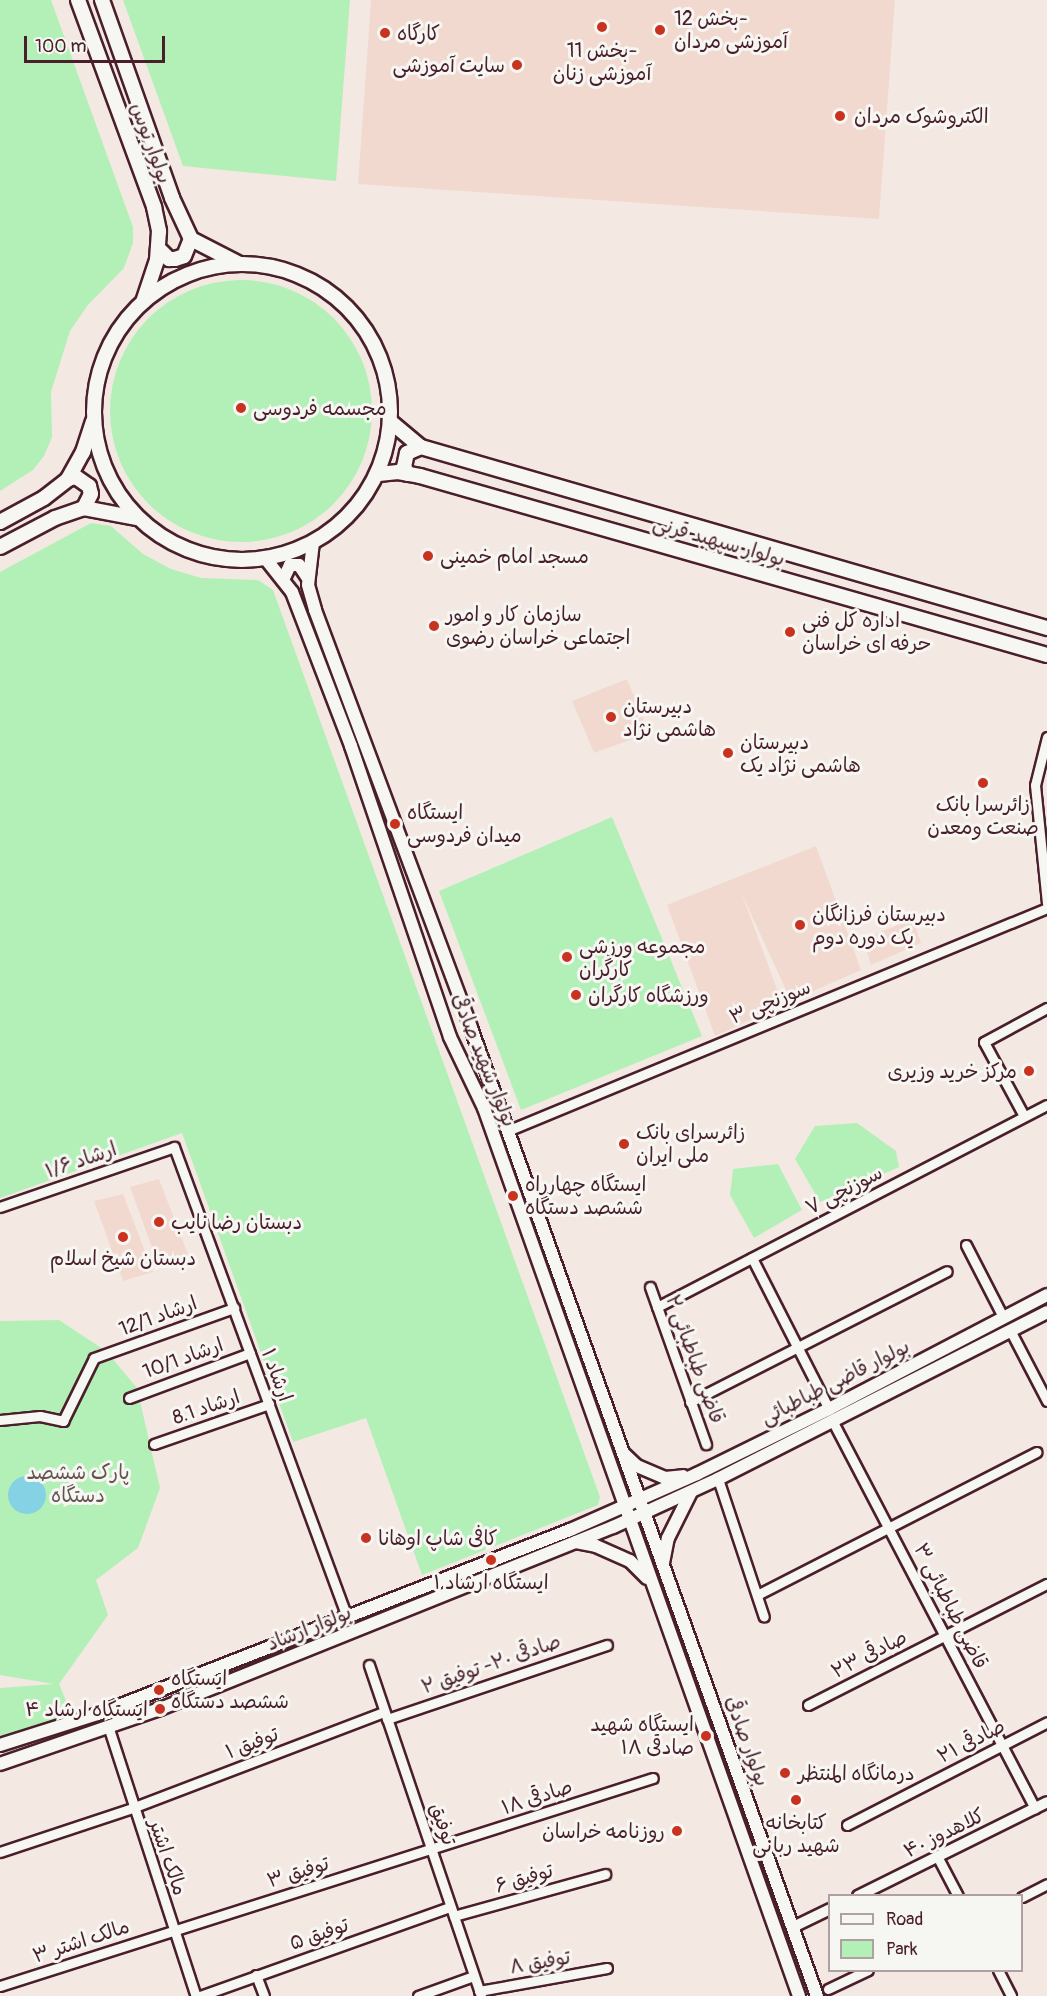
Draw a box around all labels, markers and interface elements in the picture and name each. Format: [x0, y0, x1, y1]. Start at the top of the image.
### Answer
place label: بخش 12- آموزشی مردان [674, 6, 788, 53]
marker: بخش 11- آموزشی زنان [593, 18, 611, 36]
place label: کارگاه [397, 21, 440, 45]
marker: بخش 12- آموزشی مردان [651, 21, 669, 39]
scale bar [27, 24, 168, 62]
marker: کارگاه [378, 26, 392, 40]
text: 100 m [35, 35, 87, 58]
place label: بخش 11- آموزشی زنان [553, 38, 651, 85]
place label: سایت آموزشی [392, 53, 505, 77]
marker: سایت آموزشی [510, 58, 524, 72]
street label: بولوار توس [125, 99, 177, 187]
place label: الکتروشوک مردان [854, 104, 989, 128]
marker: الکتروشوک مردان [831, 107, 849, 125]
place label: مجسمه فردوسی [253, 396, 387, 420]
marker: مجسمه فردوسی [234, 401, 248, 415]
street label: بولوار سپهبد قرنی [650, 511, 788, 571]
place label: مسجد امام خمینی [440, 544, 589, 568]
marker: مسجد امام خمینی [421, 549, 435, 563]
place label: سازمان کار و امور اجتماعی خراسان رضوی [446, 602, 631, 649]
place label: اداره کل فنی حرفه ای خراسان [802, 608, 931, 655]
marker: سازمان کار و امور اجتماعی خراسان رضوی [427, 619, 441, 633]
marker: اداره کل فنی حرفه ای خراسان [783, 625, 797, 639]
place label: دبیرستان هاشمی نژاد [623, 694, 716, 741]
marker: دبیرستان هاشمی نژاد [604, 710, 618, 724]
place label: دبیرستان هاشمی نژاد یک [740, 730, 861, 777]
marker: دبیرستان هاشمی نژاد یک [721, 746, 735, 760]
marker: زائرسرا بانک صنعت ومعدن [976, 776, 990, 790]
place label: زائرسرا بانک صنعت ومعدن [927, 792, 1039, 839]
place label: ایستگاه میدان فردوسی [407, 801, 522, 848]
marker: ایستگاه میدان فردوسی [388, 817, 402, 831]
place label: دبیرستان فرزانگان یک دوره دوم [812, 902, 946, 949]
marker: دبیرستان فرزانگان یک دوره دوم [793, 918, 807, 932]
place label: مجموعه ورزشی کارگران [579, 934, 705, 981]
marker: مجموعه ورزشی کارگران [560, 950, 574, 964]
street label: سوزنچی ۳ [726, 975, 814, 1029]
place label: ورزشگاه کارگران [588, 983, 709, 1007]
marker: ورزشگاه کارگران [569, 988, 583, 1002]
street label: بولوار شهید صادقی [446, 990, 522, 1130]
place label: مرکز خرید وزیری [887, 1059, 1017, 1083]
marker: مرکز خرید وزیری [1022, 1064, 1036, 1078]
place label: زائرسرای بانک ملی ایران [636, 1120, 745, 1167]
street label: ارشاد ۱/۶ [42, 1137, 120, 1183]
marker: زائرسرای بانک ملی ایران [617, 1137, 631, 1151]
street label: سوزنچی ۷ [801, 1160, 887, 1220]
place label: ایستگاه چهارراه ششصد دستگاه [525, 1172, 646, 1219]
marker: ایستگاه چهارراه ششصد دستگاه [506, 1189, 520, 1203]
place label: دبستان رضا نایب [171, 1210, 302, 1234]
marker: دبستان رضا نایب [152, 1215, 166, 1229]
marker: دبستان شیخ اسلام [116, 1230, 130, 1244]
place label: دبستان شیخ اسلام [50, 1246, 196, 1270]
street label: ارشاد 12/1 [116, 1291, 200, 1341]
street label: قاضی طباطبائی ۲ [661, 1291, 729, 1427]
street label: ارشاد 10/1 [139, 1332, 227, 1384]
street label: بولوار قاضی طباطبائی [757, 1334, 913, 1430]
street label: ارشاد ۱ [256, 1345, 298, 1405]
street label: ارشاد 8.1 [169, 1384, 243, 1430]
park label: پارک‌ ششصد دستگاه [27, 1460, 129, 1507]
place label: کافی شاپ اوهانا [378, 1526, 498, 1550]
marker: کافی شاپ اوهانا [359, 1531, 373, 1545]
street label: قاضی طباطبائی ۳ [909, 1539, 993, 1673]
marker: ایستگاه ارشاد ۱ [484, 1553, 498, 1567]
place label: ایستگاه ارشاد ۱ [433, 1570, 549, 1594]
street label: بولوار ارشاد [263, 1600, 355, 1656]
street label: صادقی ۲۳ [827, 1625, 911, 1683]
street label: صادقی ۲۰- توفیق ۲ [418, 1629, 564, 1699]
place label: ایستگاه ششصد دستگاه [171, 1666, 289, 1713]
marker: ایستگاه ششصد دستگاه [152, 1683, 166, 1697]
street label: بولوار صادقی [720, 1693, 774, 1789]
place label: ایستگاه ارشاد ۴ [25, 1697, 148, 1721]
marker: ایستگاه ارشاد ۴ [153, 1702, 167, 1716]
place label: ایستگاه شهید صادقی ۱۸ [590, 1712, 694, 1759]
street label: صادقی ۲۱ [933, 1714, 1009, 1768]
street label: توفیق ۱ [222, 1722, 282, 1764]
marker: ایستگاه شهید صادقی ۱۸ [699, 1729, 713, 1743]
place label: درمانگاه المنتظر [798, 1761, 915, 1785]
marker: درمانگاه المنتظر [776, 1764, 794, 1782]
street label: صادقی ۱۸ [498, 1774, 576, 1820]
marker: کتابخانه شهید ربانی [789, 1793, 803, 1807]
street label: توفیق [425, 1800, 461, 1848]
street label: کلاهدوز ۴۰ [900, 1803, 988, 1863]
place label: کتابخانه شهید ربانی [752, 1810, 840, 1857]
street label: مالک اشتر [144, 1816, 192, 1898]
place label: روزنامه خراسان [542, 1819, 665, 1843]
marker: روزنامه خراسان [670, 1824, 684, 1838]
street label: توفیق ۳ [264, 1851, 332, 1893]
street label: توفیق ۶ [492, 1858, 556, 1898]
legend [828, 1894, 1023, 1972]
text: Road [886, 1908, 923, 1931]
street label: توفیق ۵ [286, 1913, 352, 1955]
street label: مالک اشتر ۳ [30, 1914, 132, 1968]
text: Park [886, 1938, 918, 1961]
street label: توفیق ۸ [508, 1945, 572, 1979]

